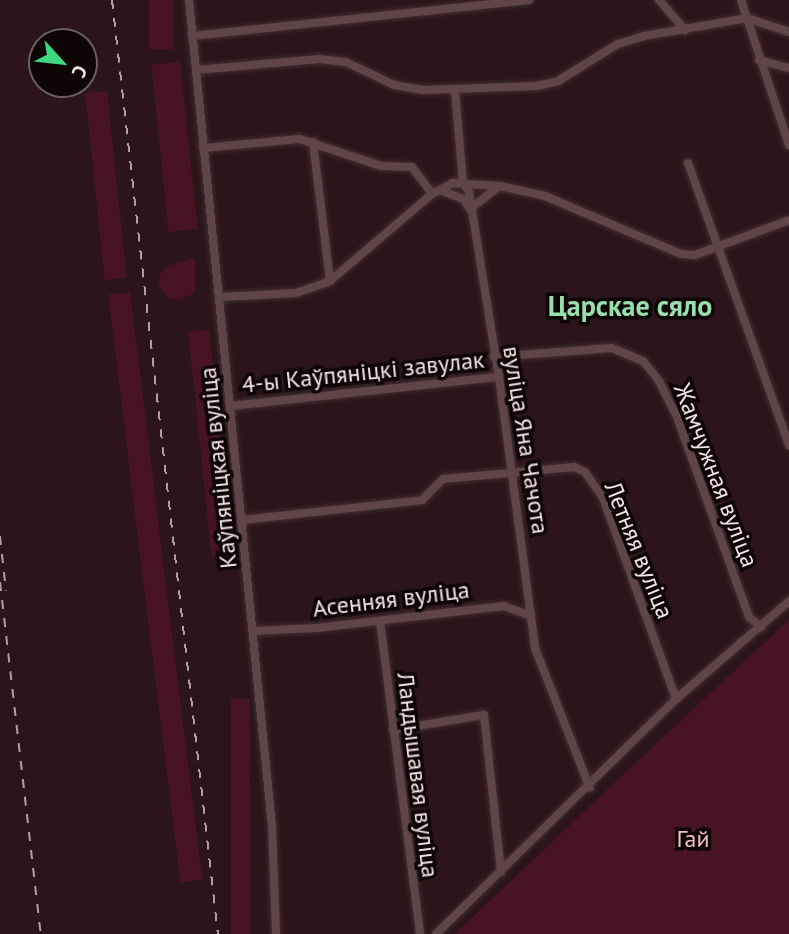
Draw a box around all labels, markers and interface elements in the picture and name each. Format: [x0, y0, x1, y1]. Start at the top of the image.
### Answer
north arrow [28, 28, 98, 98]
text: С [67, 61, 93, 82]
district label: Царскае сяло [548, 289, 712, 323]
street label: вуліца Яна Чачота [497, 344, 555, 536]
street label: 4-ы Каўпяніцкі завулак [240, 345, 486, 399]
street label: Каўпяніцкая вуліца [193, 366, 243, 570]
street label: Жамчужная вуліца [668, 379, 764, 571]
street label: Летняя вуліца [598, 477, 680, 623]
street label: Асенняя вуліца [311, 575, 471, 623]
street label: Ландышавая вуліца [391, 671, 445, 879]
park label: Гай [677, 825, 709, 853]

